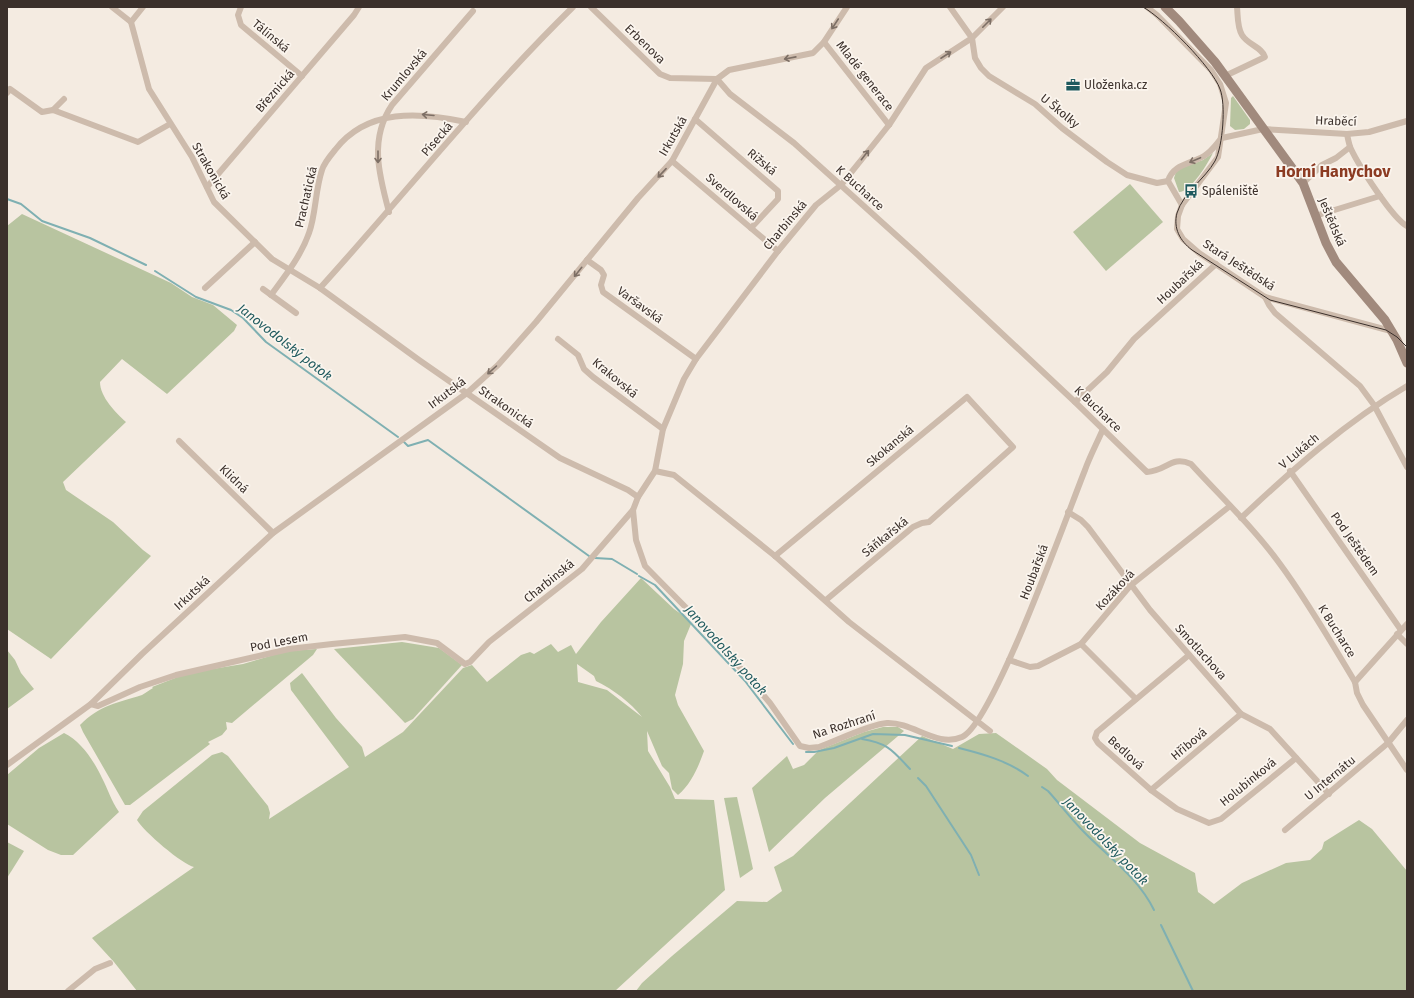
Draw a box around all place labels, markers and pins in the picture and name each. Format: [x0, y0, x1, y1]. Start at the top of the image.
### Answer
office icon: Uloženka.cz [1065, 77, 1081, 93]
place label: Uloženka.cz [1084, 78, 1147, 92]
bus stop icon: Spáleniště [1183, 183, 1199, 199]
place label: Spáleniště [1202, 184, 1259, 198]

